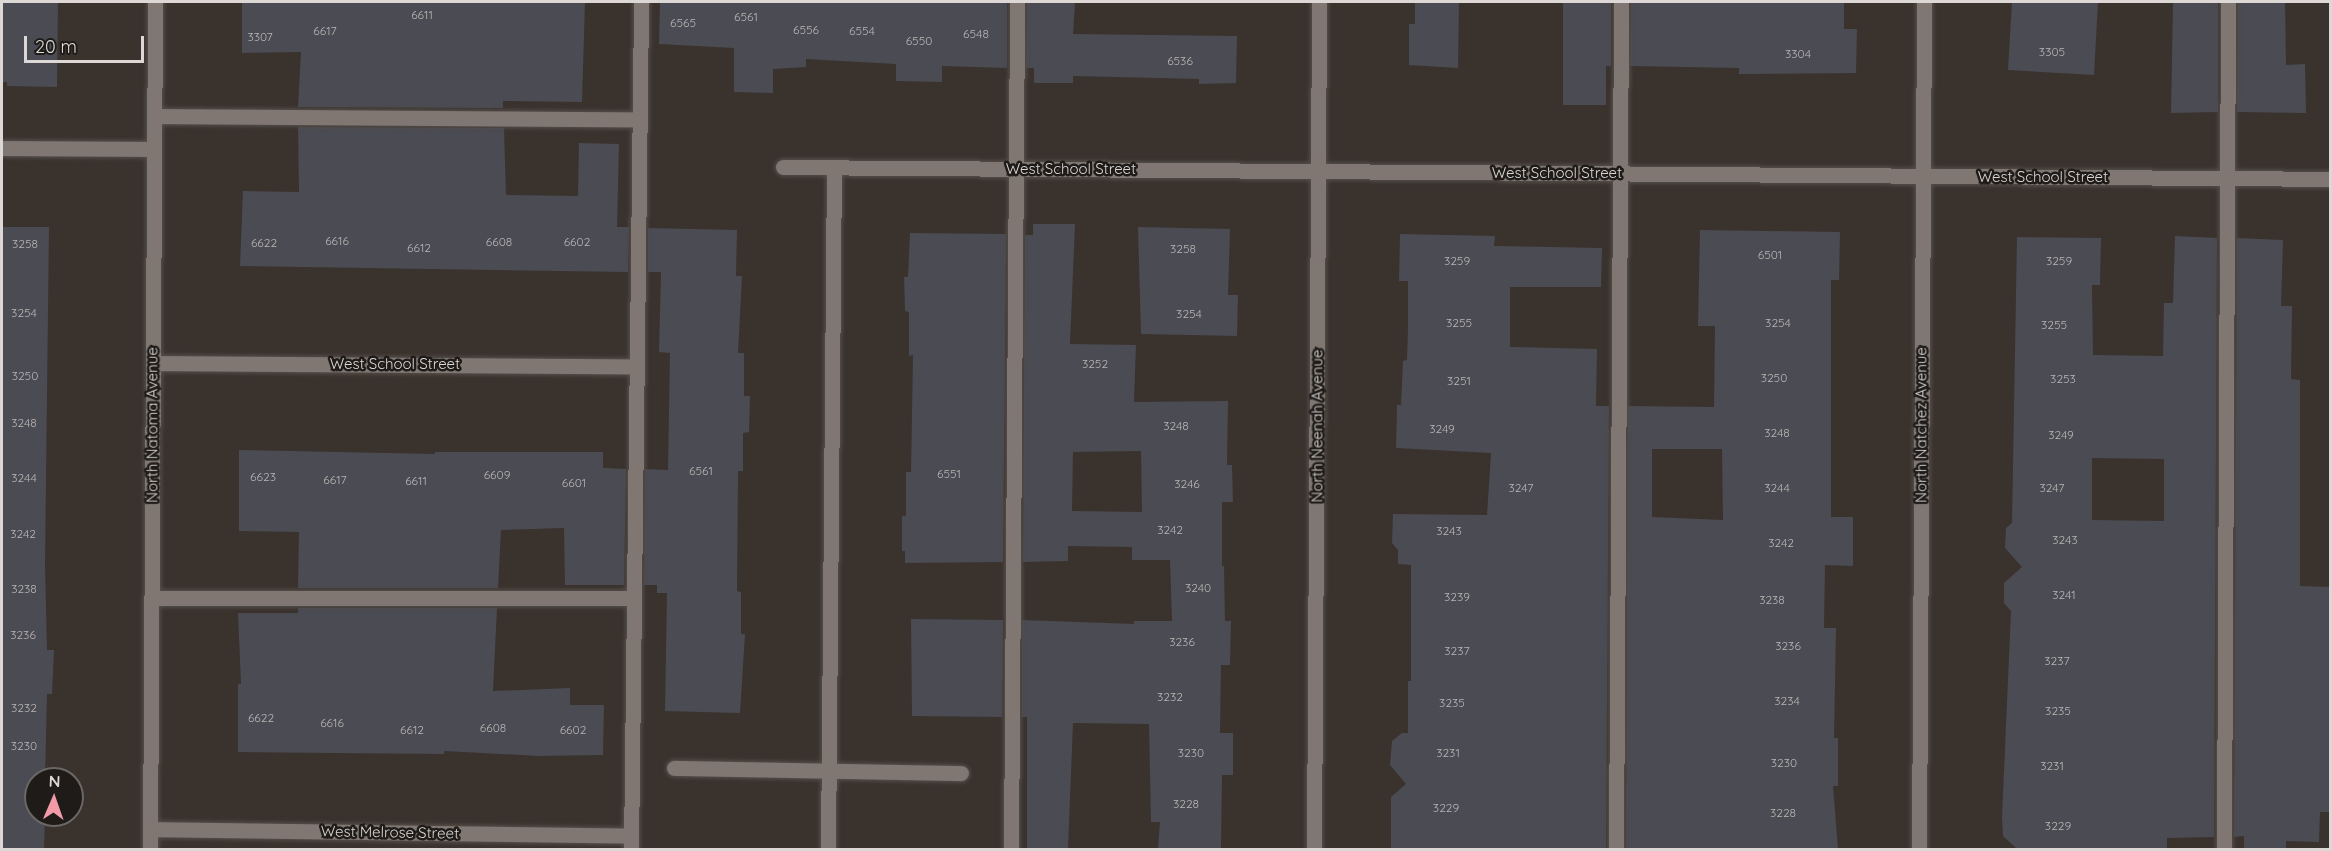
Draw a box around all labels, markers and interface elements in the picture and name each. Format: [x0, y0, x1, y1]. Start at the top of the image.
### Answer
house number: 6611 [411, 8, 433, 22]
house number: 6561 [734, 10, 758, 24]
house number: 6565 [670, 16, 696, 30]
house number: 6556 [793, 23, 819, 37]
scale bar [27, 24, 147, 62]
house number: 6617 [313, 24, 337, 38]
house number: 6554 [849, 24, 875, 38]
house number: 6548 [963, 27, 989, 41]
house number: 3307 [247, 30, 273, 44]
house number: 6550 [906, 34, 932, 48]
text: 20 m [35, 35, 77, 58]
house number: 3305 [2039, 45, 2065, 59]
house number: 3304 [1785, 47, 1811, 61]
house number: 6536 [1167, 54, 1193, 68]
street label: West School Street [1006, 160, 1136, 178]
street label: West School Street [1492, 164, 1622, 182]
street label: West School Street [1978, 168, 2108, 186]
house number: 6616 [325, 234, 349, 248]
house number: 6608 [486, 235, 512, 249]
house number: 6602 [564, 235, 590, 249]
house number: 6622 [251, 236, 277, 250]
house number: 3258 [12, 237, 38, 251]
house number: 6612 [407, 241, 431, 255]
house number: 3258 [1170, 242, 1196, 256]
house number: 6501 [1758, 248, 1782, 262]
house number: 3259 [1444, 254, 1470, 268]
house number: 3259 [2046, 254, 2072, 268]
house number: 3254 [11, 306, 37, 320]
house number: 3254 [1176, 307, 1202, 321]
house number: 3255 [1446, 316, 1472, 330]
house number: 3254 [1765, 316, 1791, 330]
house number: 3255 [2041, 318, 2067, 332]
street label: North Natoma Avenue [143, 347, 161, 503]
street label: North Natchez Avenue [1912, 347, 1930, 503]
street label: North Neenah Avenue [1308, 350, 1326, 502]
street label: West School Street [330, 355, 460, 373]
house number: 3252 [1082, 357, 1108, 371]
house number: 3250 [12, 369, 38, 383]
house number: 3250 [1761, 371, 1787, 385]
house number: 3253 [2050, 372, 2076, 386]
house number: 3251 [1447, 374, 1471, 388]
house number: 3248 [11, 416, 37, 430]
house number: 3248 [1163, 419, 1189, 433]
house number: 3249 [1429, 422, 1455, 436]
house number: 3248 [1764, 426, 1790, 440]
house number: 3249 [2048, 428, 2074, 442]
house number: 6561 [689, 464, 713, 478]
house number: 6551 [937, 467, 961, 481]
house number: 6609 [484, 468, 510, 482]
house number: 6623 [250, 470, 276, 484]
house number: 3244 [11, 471, 37, 485]
house number: 6617 [323, 473, 347, 487]
house number: 6611 [405, 474, 427, 488]
house number: 6601 [562, 476, 586, 490]
house number: 3246 [1174, 477, 1200, 491]
house number: 3247 [1509, 481, 1533, 495]
house number: 3244 [1764, 481, 1790, 495]
house number: 3247 [2040, 481, 2064, 495]
house number: 3242 [1157, 523, 1183, 537]
house number: 3243 [1436, 524, 1462, 538]
house number: 3242 [10, 527, 36, 541]
house number: 3243 [2052, 533, 2078, 547]
house number: 3242 [1768, 536, 1794, 550]
house number: 3240 [1185, 581, 1211, 595]
house number: 3238 [11, 582, 37, 596]
house number: 3241 [2052, 588, 2076, 602]
house number: 3239 [1444, 590, 1470, 604]
house number: 3238 [1759, 593, 1785, 607]
house number: 3236 [10, 628, 36, 642]
house number: 3236 [1169, 635, 1195, 649]
house number: 3236 [1775, 639, 1801, 653]
house number: 3237 [1444, 644, 1470, 658]
house number: 3237 [2044, 654, 2070, 668]
house number: 3232 [1157, 690, 1183, 704]
house number: 3234 [1774, 694, 1800, 708]
house number: 3235 [1439, 696, 1465, 710]
house number: 3232 [11, 701, 37, 715]
house number: 3235 [2045, 704, 2071, 718]
house number: 6622 [248, 711, 274, 725]
house number: 6616 [320, 716, 344, 730]
house number: 6608 [480, 721, 506, 735]
house number: 6612 [400, 723, 424, 737]
house number: 6602 [560, 723, 586, 737]
house number: 3230 [11, 739, 37, 753]
house number: 3230 [1178, 746, 1204, 760]
house number: 3231 [1436, 746, 1460, 760]
house number: 3230 [1771, 756, 1797, 770]
house number: 3231 [2040, 759, 2064, 773]
north arrow [24, 767, 84, 827]
text: N [48, 771, 61, 791]
house number: 3228 [1173, 797, 1199, 811]
house number: 3229 [1433, 801, 1459, 815]
house number: 3228 [1770, 806, 1796, 820]
house number: 3229 [2045, 819, 2071, 833]
street label: West Melrose Street [321, 822, 459, 842]

